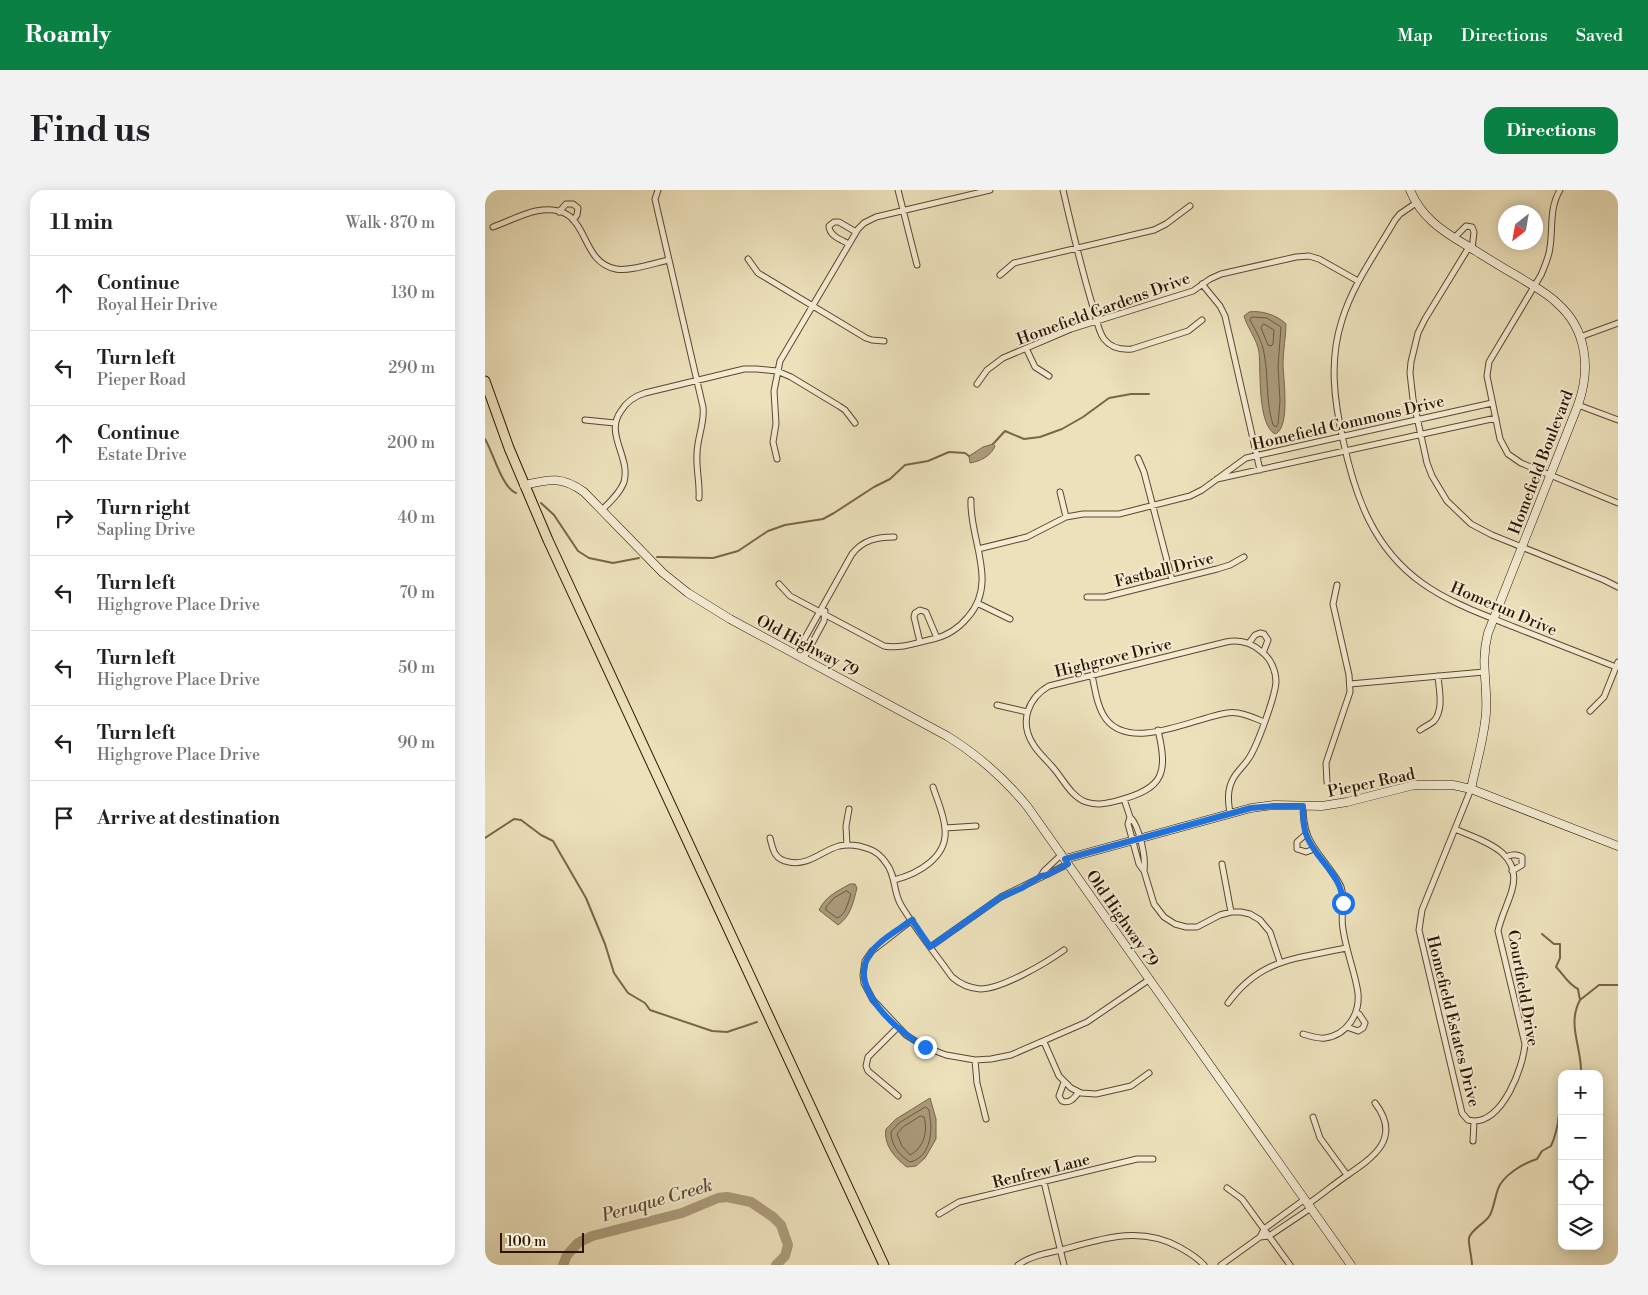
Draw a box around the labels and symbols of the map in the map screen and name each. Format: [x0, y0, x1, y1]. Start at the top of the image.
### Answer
north arrow [1498, 205, 1543, 250]
street label: Homefield Gardens Drive [1014, 268, 1193, 350]
street label: Homefield Boulevard [1504, 387, 1578, 537]
street label: Homefield Commons Drive [1250, 391, 1446, 455]
street label: Fastball Drive [1113, 548, 1216, 592]
street label: Homerun Drive [1447, 577, 1560, 640]
street label: Old Highway 79 [753, 610, 862, 681]
street label: Highgrove Drive [1053, 634, 1174, 682]
street label: Pieper Road [1326, 764, 1417, 802]
street label: Old Highway 79 [1082, 866, 1163, 971]
route start [1332, 892, 1355, 915]
street label: Courtfield Drive [1503, 928, 1543, 1048]
street label: Homefield Estates Drive [1422, 934, 1484, 1109]
route end [914, 1036, 937, 1059]
street label: Renfrew Lane [990, 1149, 1092, 1193]
water label: Peruque Creek [598, 1174, 715, 1228]
scale bar [500, 1230, 584, 1253]

